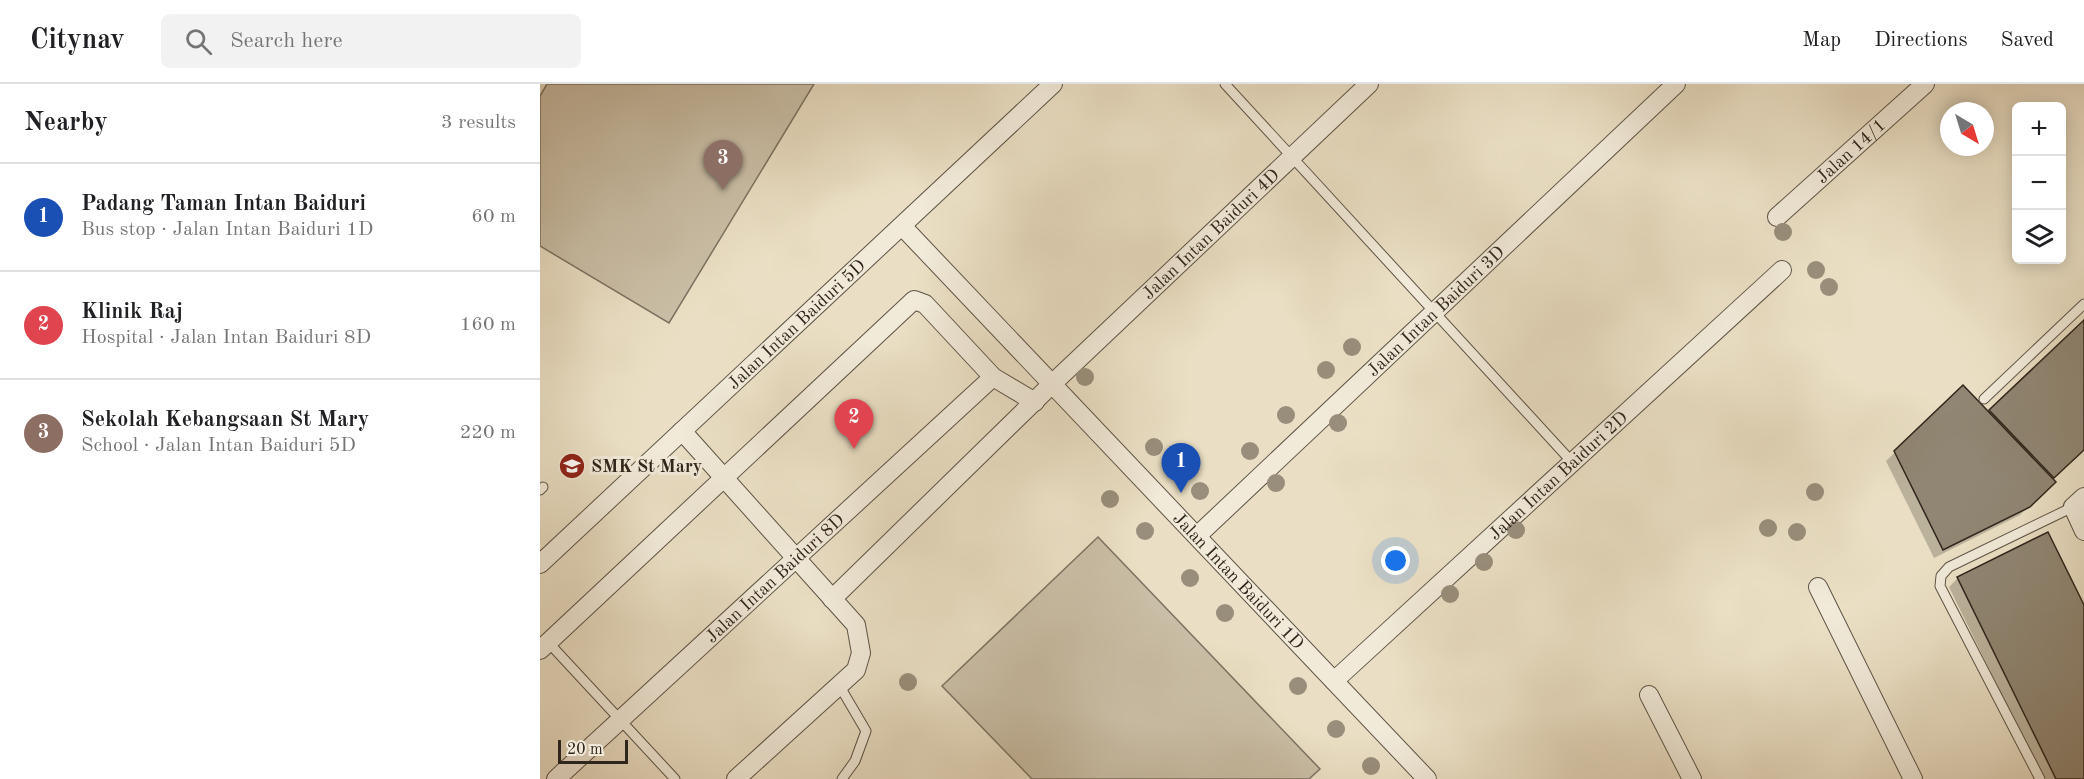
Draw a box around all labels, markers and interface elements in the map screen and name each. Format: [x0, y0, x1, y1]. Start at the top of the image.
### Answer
search box [161, 14, 581, 68]
icon: search [182, 25, 215, 58]
text: Citynav [30, 27, 125, 55]
text: Search here [230, 30, 343, 52]
text: Map [1802, 30, 1841, 51]
text: Directions [1874, 30, 1968, 51]
text: Saved [2001, 30, 2054, 51]
north arrow [1940, 102, 1994, 156]
map controls [2012, 102, 2066, 264]
button: + [2012, 102, 2066, 156]
text: Nearby [24, 110, 108, 136]
text: 3 results [441, 113, 516, 133]
street label: Jalan 14/1 [1813, 116, 1890, 187]
pin: 3 [704, 141, 742, 190]
button: − [2012, 156, 2066, 210]
street label: Jalan Intan Baiduri 4D [1139, 166, 1283, 303]
text: Padang Taman Intan Baiduri [81, 193, 366, 215]
text: 1 [38, 207, 49, 227]
text: 60 m [471, 207, 516, 227]
button: layers [2012, 210, 2066, 264]
text: Bus stop · Jalan Intan Baiduri 1D [81, 220, 373, 240]
street label: Jalan Intan Baiduri 3D [1364, 243, 1508, 380]
street label: Jalan Intan Baiduri 5D [725, 256, 869, 393]
text: Klinik Raj [81, 301, 183, 323]
text: 2 [38, 315, 49, 335]
text: 160 m [460, 315, 516, 335]
text: Hospital · Jalan Intan Baiduri 8D [81, 328, 371, 348]
pin: 2 [834, 400, 874, 449]
street label: Jalan Intan Baiduri 2D [1486, 408, 1631, 544]
text: Sekolah Kebangsaan St Mary [81, 409, 369, 431]
text: 3 [38, 423, 49, 443]
text: 220 m [460, 423, 516, 443]
text: School · Jalan Intan Baiduri 5D [81, 436, 356, 456]
pin: 1 [1162, 444, 1200, 493]
school or university icon: SMK St Mary [557, 451, 587, 481]
place label: SMK St Mary [591, 458, 702, 476]
street label: Jalan Intan Baiduri 1D [1169, 509, 1307, 653]
street label: Jalan Intan Baiduri 8D [703, 511, 848, 647]
your location [1381, 546, 1410, 575]
scale bar [558, 737, 628, 764]
text: 20 m [567, 742, 603, 758]

